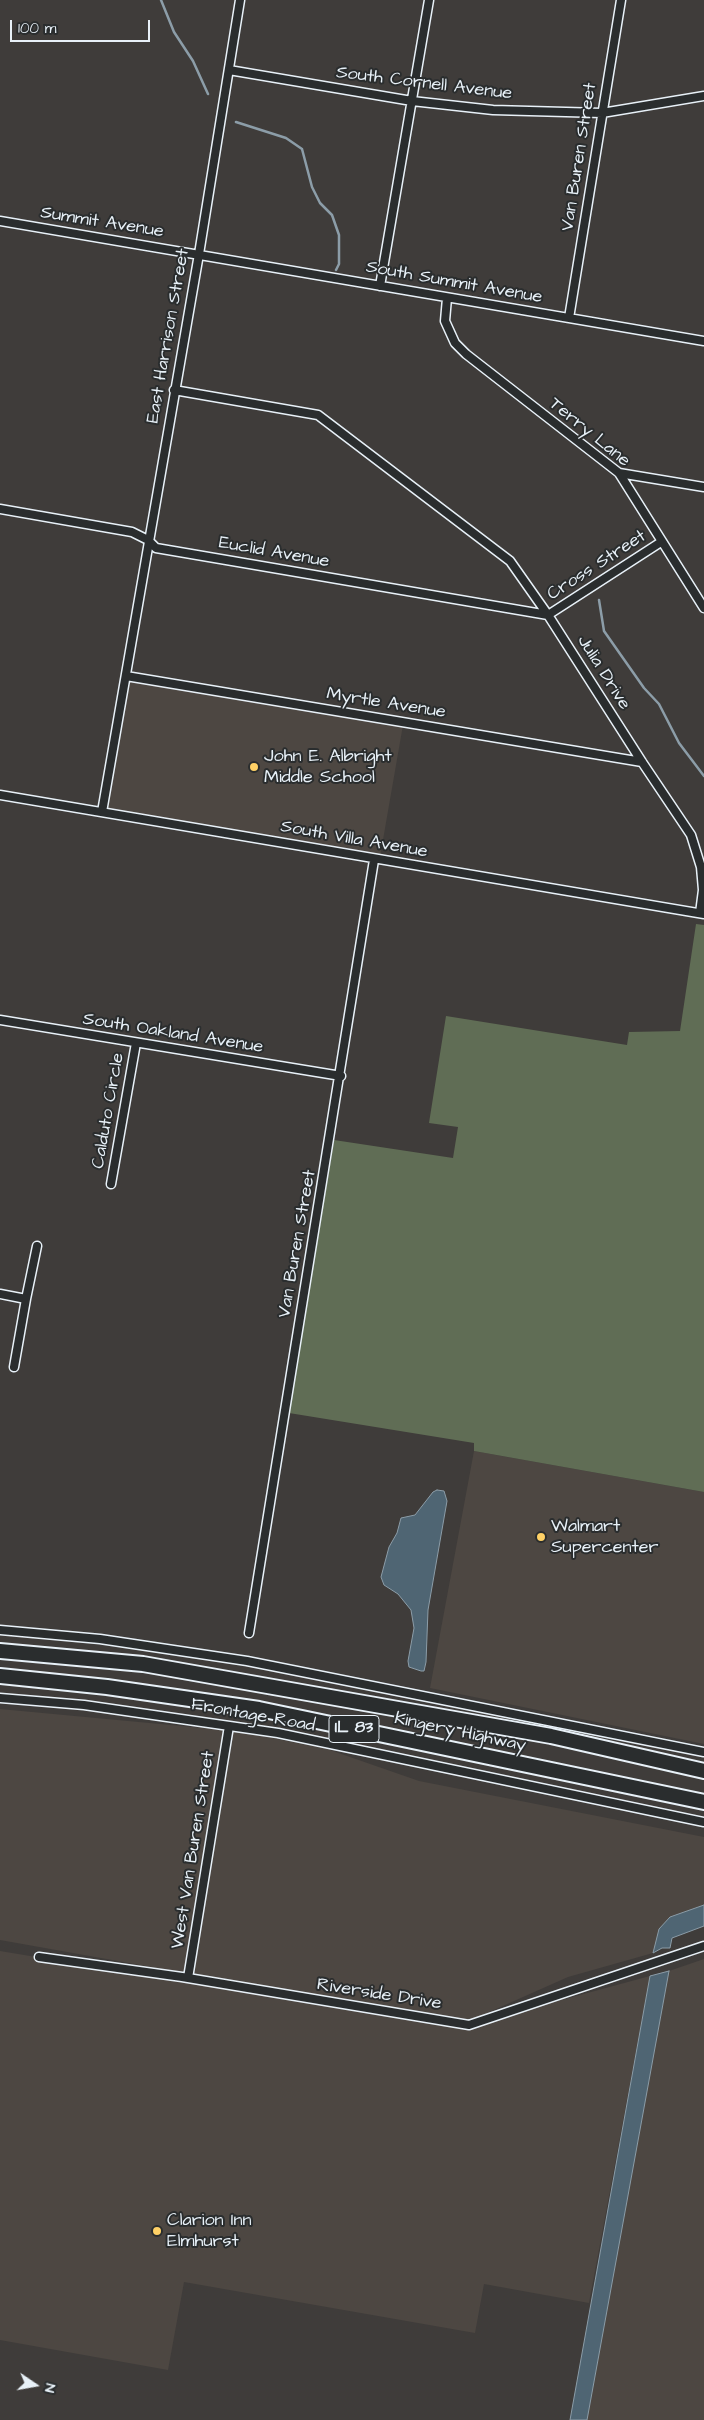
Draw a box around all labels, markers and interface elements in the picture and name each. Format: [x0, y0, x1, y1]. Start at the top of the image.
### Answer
scale bar [12, 10, 152, 42]
text: 100 m [18, 18, 57, 39]
street label: South Cornell Avenue [335, 62, 513, 106]
street label: Van Buren Street [558, 81, 602, 233]
street label: Summit Avenue [39, 203, 165, 243]
street label: East Harrison Street [143, 247, 195, 425]
street label: South Summit Avenue [364, 257, 544, 309]
street label: Terry Lane [544, 394, 634, 472]
street label: Cross Street [543, 526, 651, 606]
street label: Euclid Avenue [217, 533, 331, 573]
street label: Julia Drive [572, 632, 634, 714]
street label: Myrtle Avenue [325, 684, 447, 724]
place label: John E. Albright Middle School [264, 746, 392, 789]
marker: John E. Albright Middle School [248, 761, 260, 773]
street label: South Villa Avenue [279, 816, 429, 864]
street label: South Oakland Avenue [81, 1009, 265, 1059]
street label: Calduto Circle [88, 1051, 130, 1171]
street label: Van Buren Street [274, 1168, 322, 1320]
place label: Walmart Supercenter [551, 1516, 658, 1558]
marker: Walmart Supercenter [535, 1531, 547, 1543]
street label: Frontage Road [189, 1694, 317, 1738]
street label: Kingery Highway [392, 1708, 528, 1758]
road number: IL 83 [329, 1716, 379, 1742]
street label: West Van Buren Street [168, 1749, 220, 1951]
street label: Riverside Drive [315, 1974, 443, 2016]
place label: Clarion Inn Elmhurst [167, 2210, 251, 2252]
marker: Clarion Inn Elmhurst [151, 2225, 163, 2237]
north arrow [10, 2360, 60, 2410]
text: N [39, 2382, 60, 2394]

